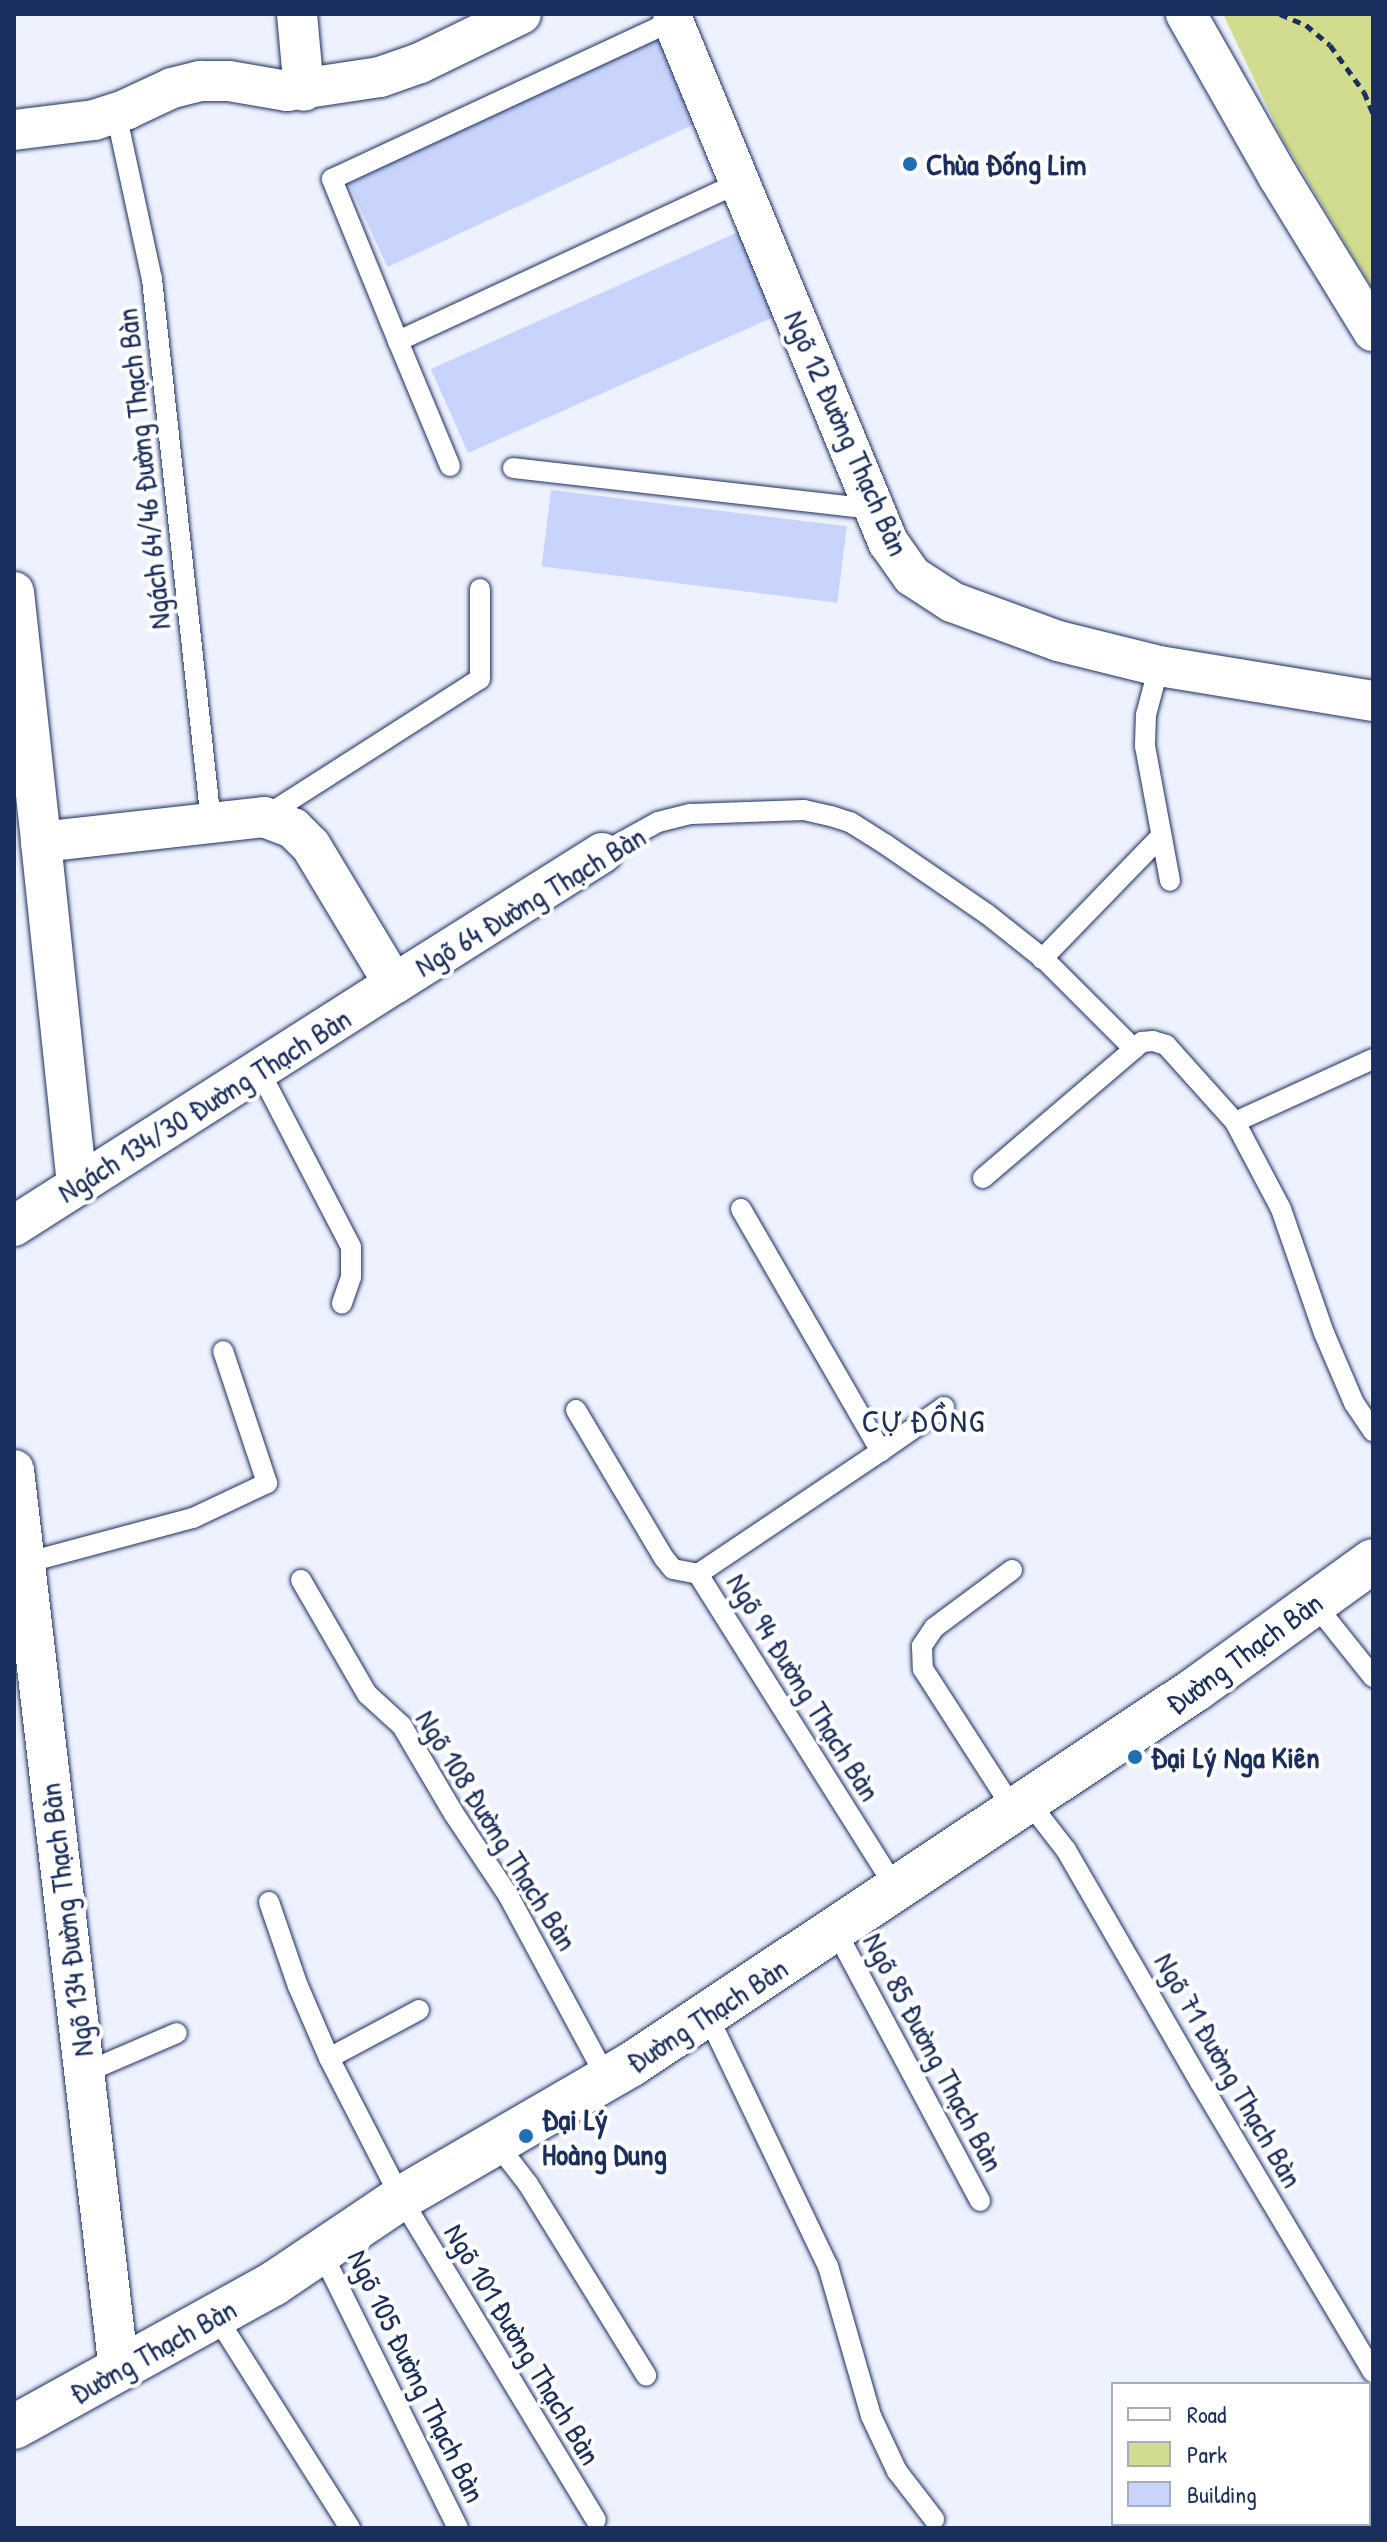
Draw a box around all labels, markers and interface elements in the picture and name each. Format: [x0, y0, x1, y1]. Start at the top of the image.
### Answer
place label: Chùa Đống Lim [926, 146, 1086, 182]
marker: Chùa Đống Lim [901, 155, 919, 173]
street label: Ngõ 12 Đường Thạch Bàn [777, 305, 917, 561]
street label: Ngách 64/46 Đường Thạch Bàn [108, 307, 178, 631]
street label: Ngõ 64 Đường Thạch Bàn [408, 818, 652, 984]
street label: Ngách 134/30 Đường Thạch Bàn [51, 1000, 357, 1210]
district label: CỰ ĐỒNG [862, 1402, 986, 1440]
street label: Ngõ 94 Đường Thạch Bàn [719, 1566, 889, 1808]
street label: Đường Thạch Bàn [1159, 1584, 1329, 1722]
street label: Ngõ 108 Đường Thạch Bàn [408, 1703, 586, 1957]
place label: Đại Lý Nga Kiên [1151, 1739, 1320, 1775]
marker: Đại Lý Nga Kiên [1126, 1748, 1144, 1766]
street label: Ngõ 134 Đường Thạch Bàn [31, 1781, 101, 2059]
street label: Ngõ 85 Đường Thạch Bàn [856, 1926, 1012, 2178]
street label: Ngõ 71 Đường Thạch Bàn [1147, 1946, 1311, 2194]
street label: Đường Thạch Bàn [620, 1950, 794, 2080]
place label: Đại Lý Hoàng Dung [542, 2101, 667, 2172]
marker: Đại Lý Hoàng Dung [517, 2127, 535, 2145]
street label: Ngõ 101 Đường Thạch Bàn [437, 2217, 609, 2471]
street label: Ngõ 105 Đường Thạch Bàn [340, 2244, 494, 2508]
street label: Đường Thạch Bàn [64, 2291, 242, 2411]
legend [1111, 2382, 1371, 2526]
text: Road [1187, 2398, 1226, 2430]
text: Park [1187, 2438, 1227, 2470]
text: Building [1187, 2478, 1257, 2510]

